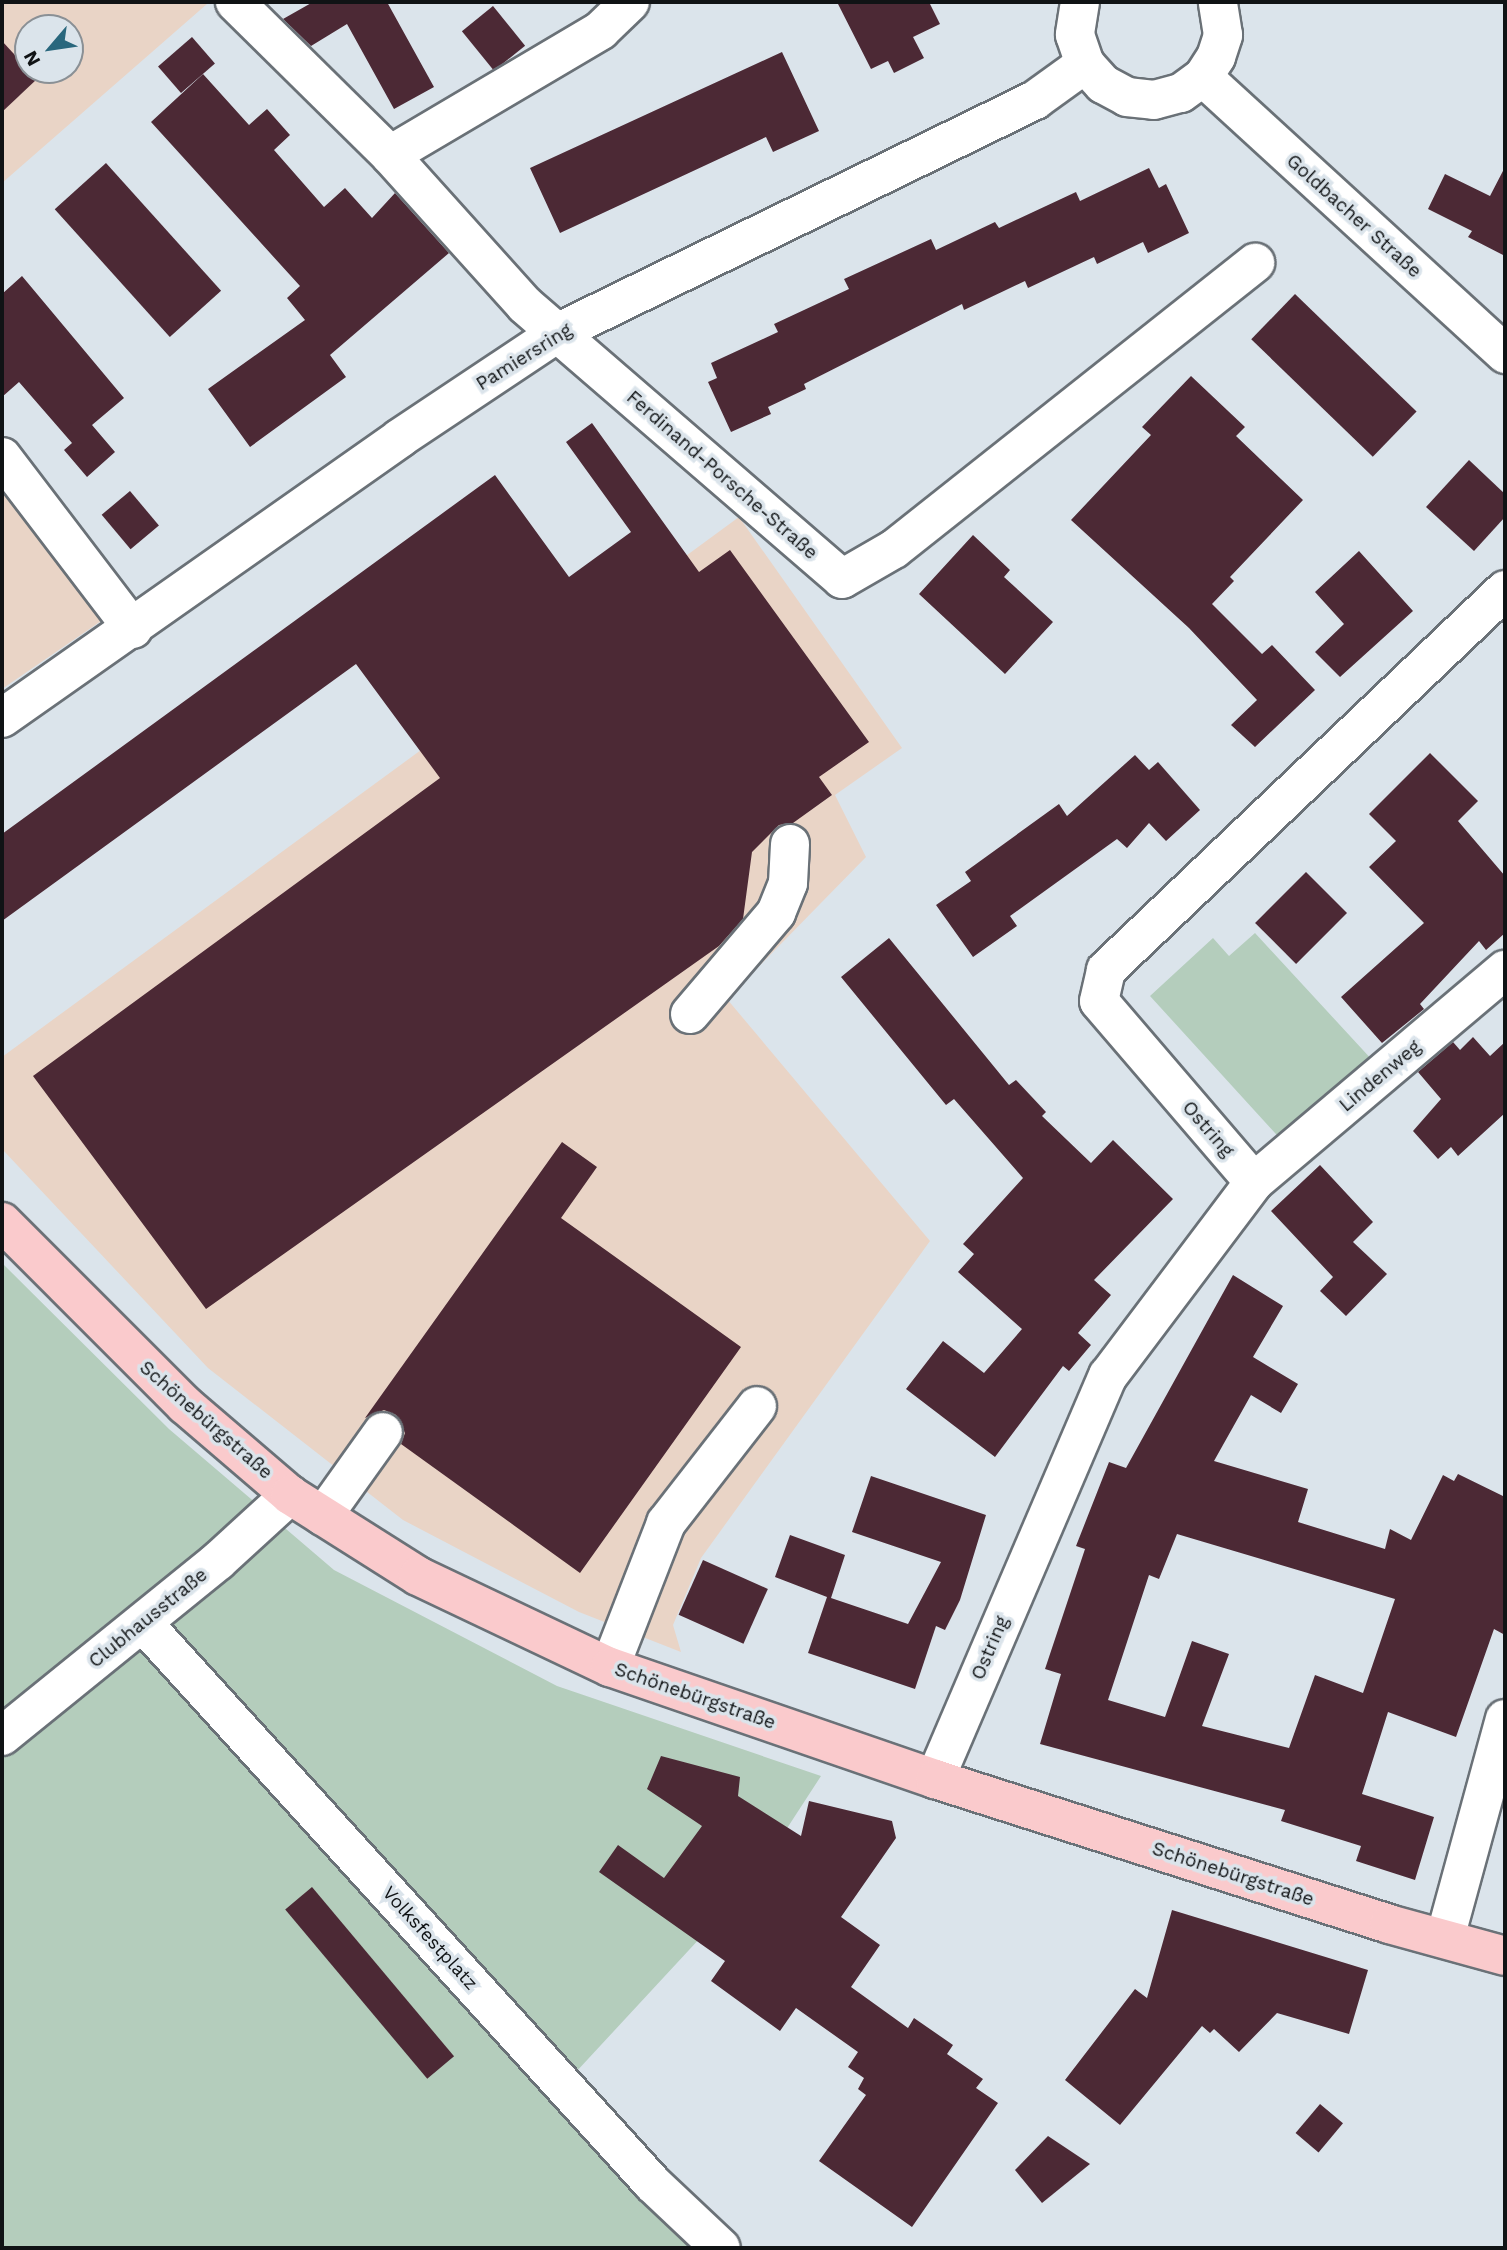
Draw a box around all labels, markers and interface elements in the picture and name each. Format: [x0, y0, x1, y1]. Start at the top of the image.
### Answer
north arrow [14, 14, 84, 84]
text: N [18, 47, 45, 70]
street label: Goldbacher Straße [1282, 149, 1426, 283]
street label: Pamiersring [472, 319, 576, 395]
street label: Ferdinand-Porsche-Straße [622, 386, 822, 564]
street label: Lindenweg [1335, 1035, 1425, 1117]
street label: Ostring [1177, 1096, 1239, 1162]
street label: Schönebürgstraße [135, 1356, 277, 1484]
street label: Clubhausstraße [84, 1563, 212, 1673]
street label: Ostring [966, 1613, 1014, 1683]
street label: Schönebürgstraße [612, 1658, 778, 1734]
street label: Schönebürgstraße [1149, 1837, 1317, 1911]
street label: Volksfestplatz [378, 1881, 482, 1995]

